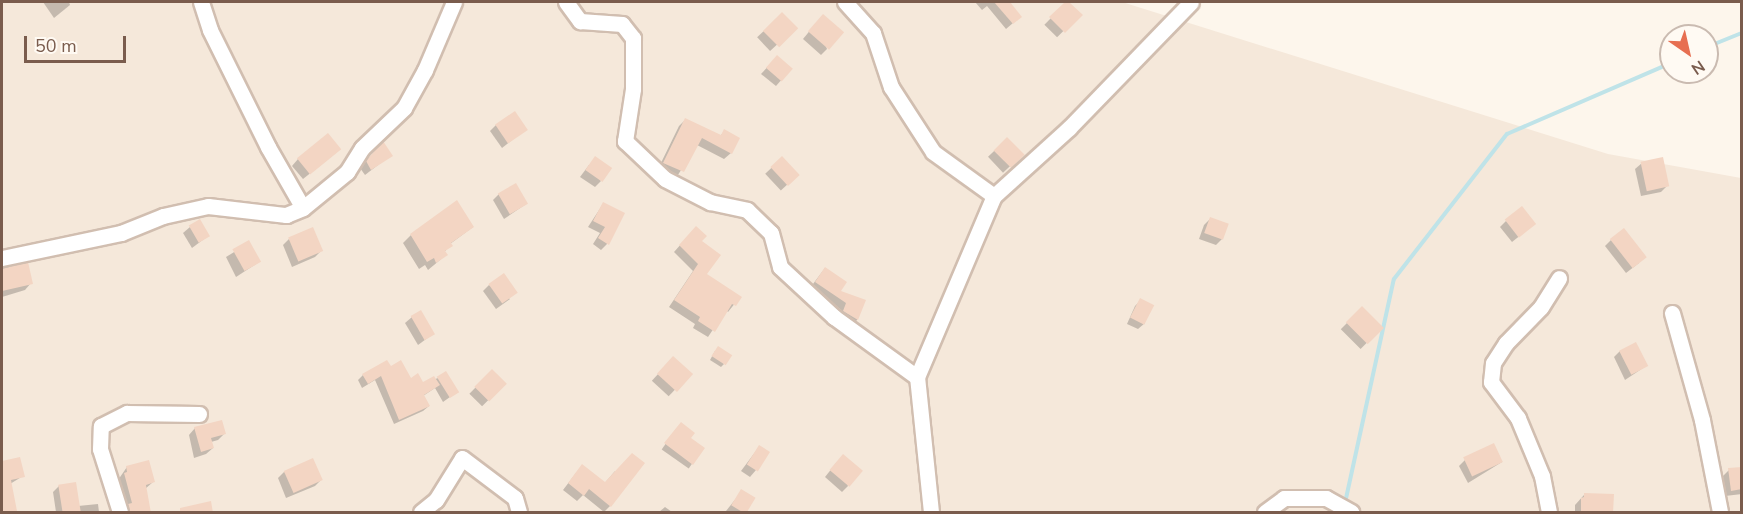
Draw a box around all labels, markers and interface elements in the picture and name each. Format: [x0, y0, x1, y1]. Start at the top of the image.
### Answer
scale bar [27, 24, 129, 62]
north arrow [1659, 24, 1719, 84]
text: 50 m [35, 34, 77, 58]
text: N [1687, 55, 1709, 80]

